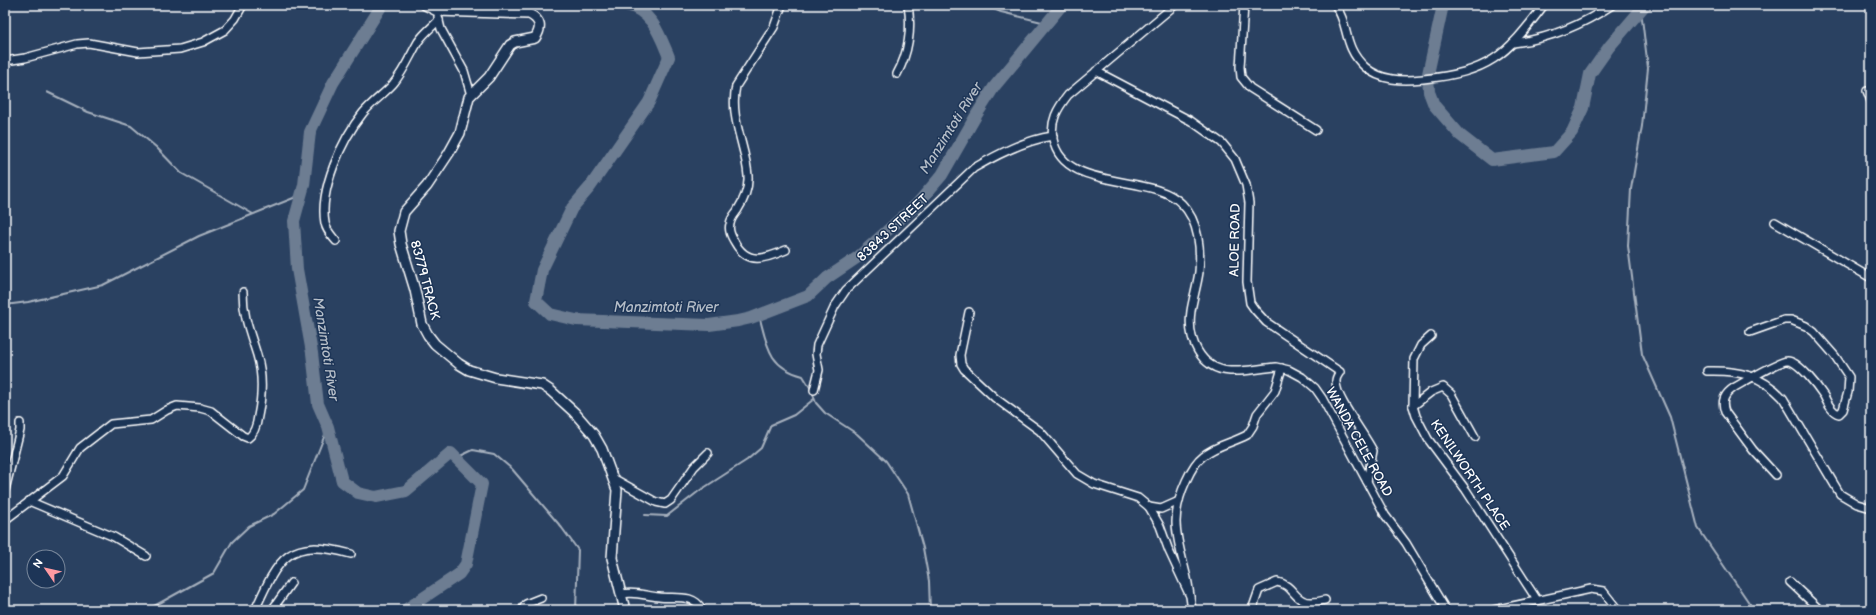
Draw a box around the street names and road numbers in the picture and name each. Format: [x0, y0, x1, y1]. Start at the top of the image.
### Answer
street label: 83843 STREET [854, 191, 932, 265]
street label: ALOE ROAD [1226, 203, 1244, 277]
street label: 83779 TRACK [407, 239, 443, 322]
street label: WANDA CELE ROAD [1322, 384, 1396, 500]
street label: KENILWORTH PLACE [1427, 417, 1513, 534]

